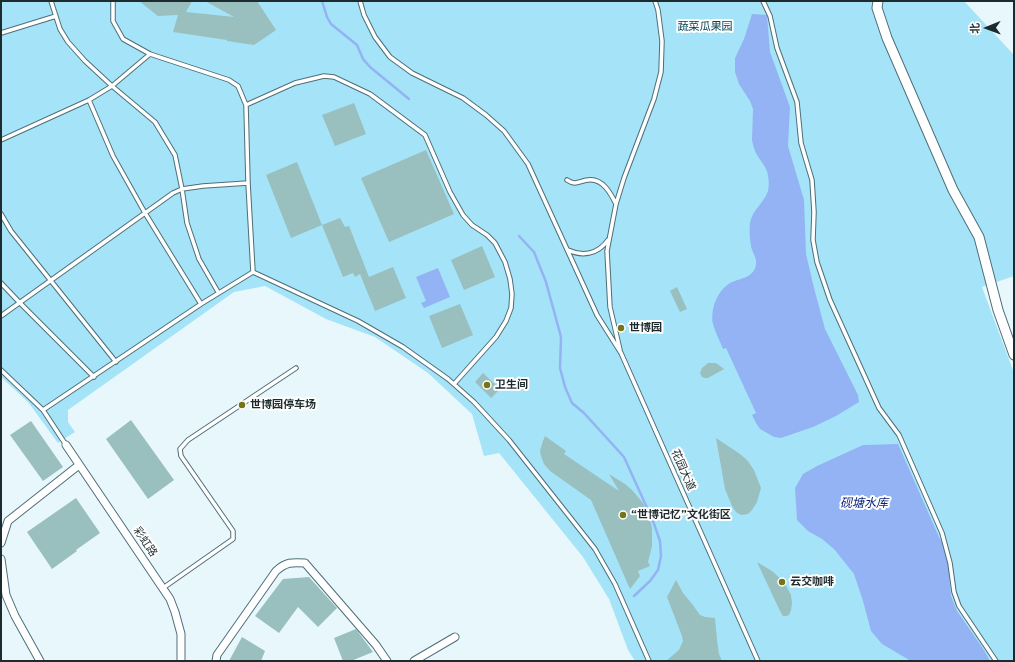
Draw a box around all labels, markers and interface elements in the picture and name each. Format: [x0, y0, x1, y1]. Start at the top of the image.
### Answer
north arrow [967, 8, 1007, 48]
park label: 蔬菜瓜果园 [678, 20, 732, 34]
text: 北 [968, 23, 982, 34]
place label: 世博园 [629, 321, 662, 335]
marker: 世博园 [616, 323, 626, 333]
place label: 卫生间 [495, 378, 528, 392]
marker: 卫生间 [482, 380, 492, 390]
place label: 世博园停车场 [250, 398, 316, 412]
marker: 世博园停车场 [237, 400, 247, 410]
street label: 花园大道 [668, 447, 698, 493]
water label: 砚塘水库 [840, 497, 888, 511]
place label: “世博记忆”文化街区 [631, 508, 731, 522]
marker: “世博记忆”文化街区 [618, 510, 628, 520]
street label: 彩虹路 [130, 525, 160, 559]
place label: 云交咖啡 [790, 575, 834, 589]
marker: 云交咖啡 [777, 577, 787, 587]

